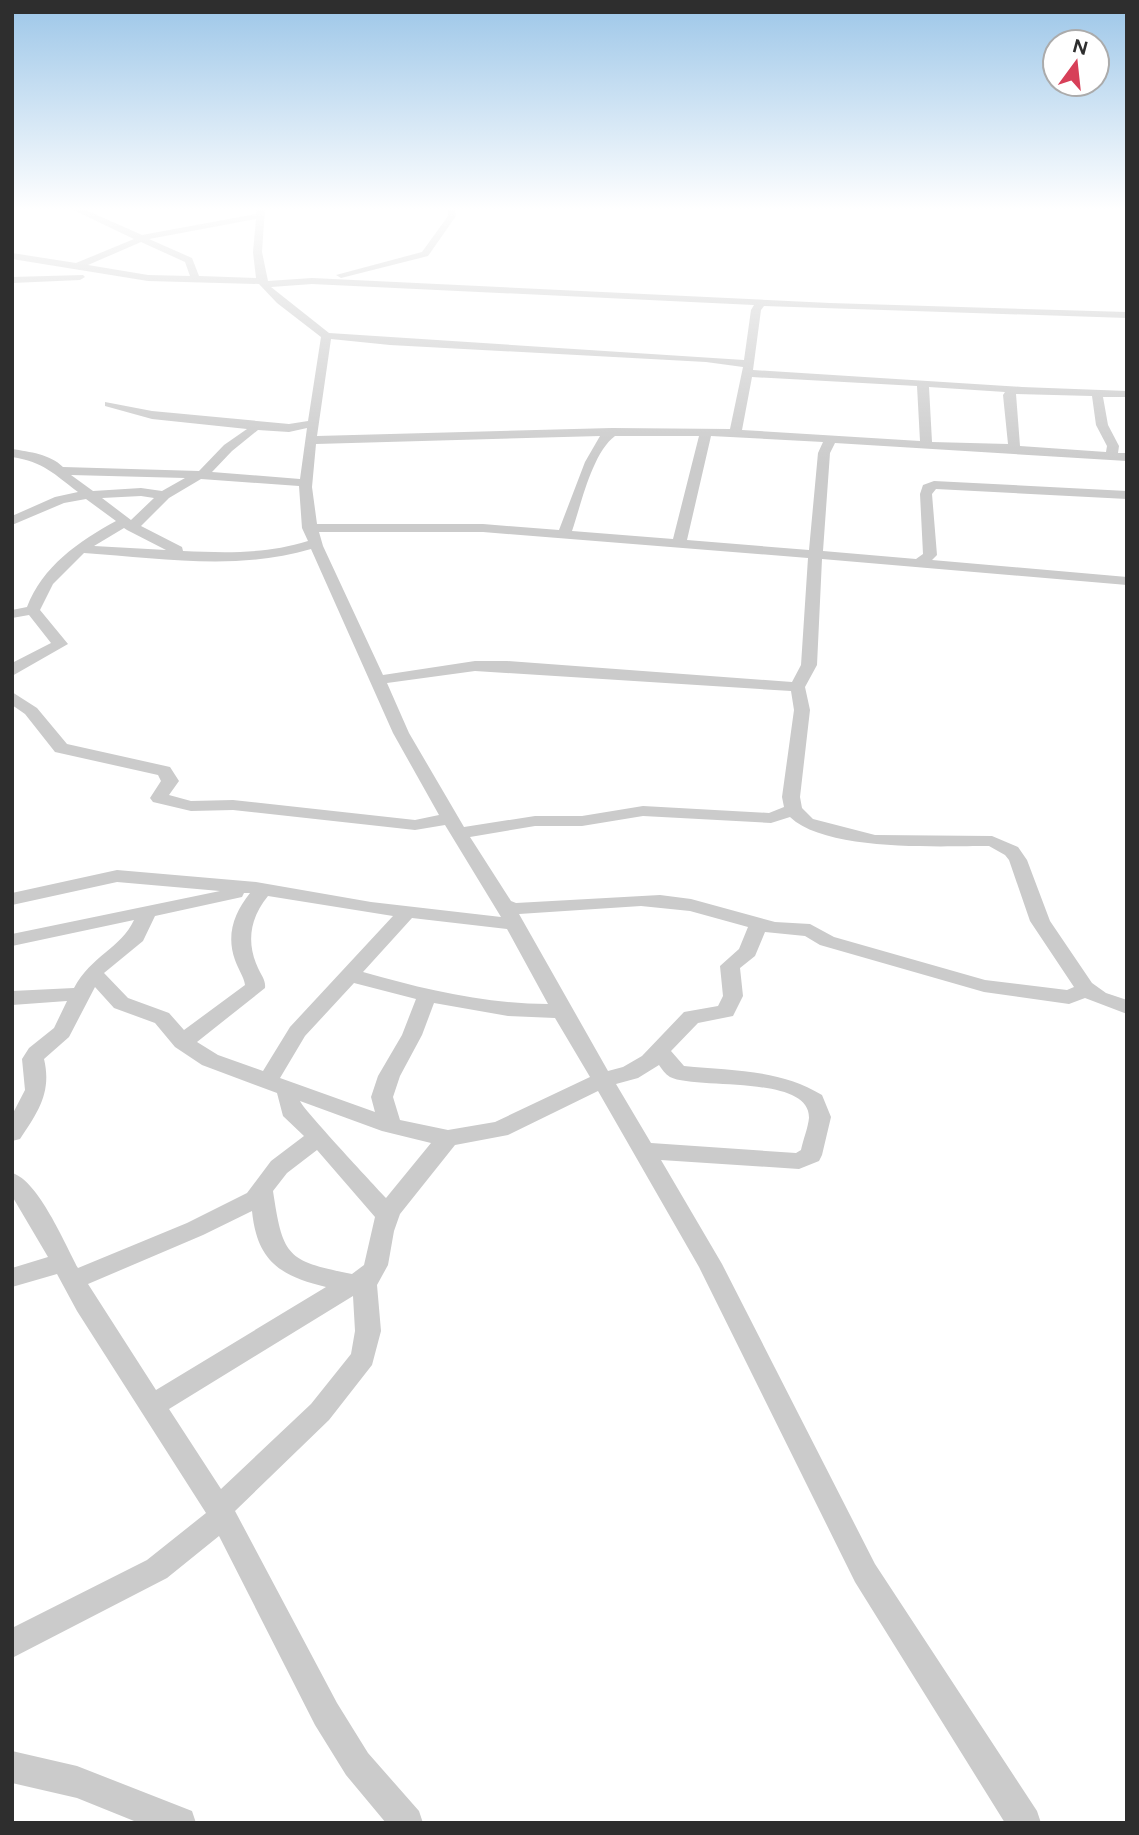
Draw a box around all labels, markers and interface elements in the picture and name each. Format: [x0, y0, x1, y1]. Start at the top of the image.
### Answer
north arrow [1041, 28, 1111, 98]
text: N [1070, 34, 1090, 60]

